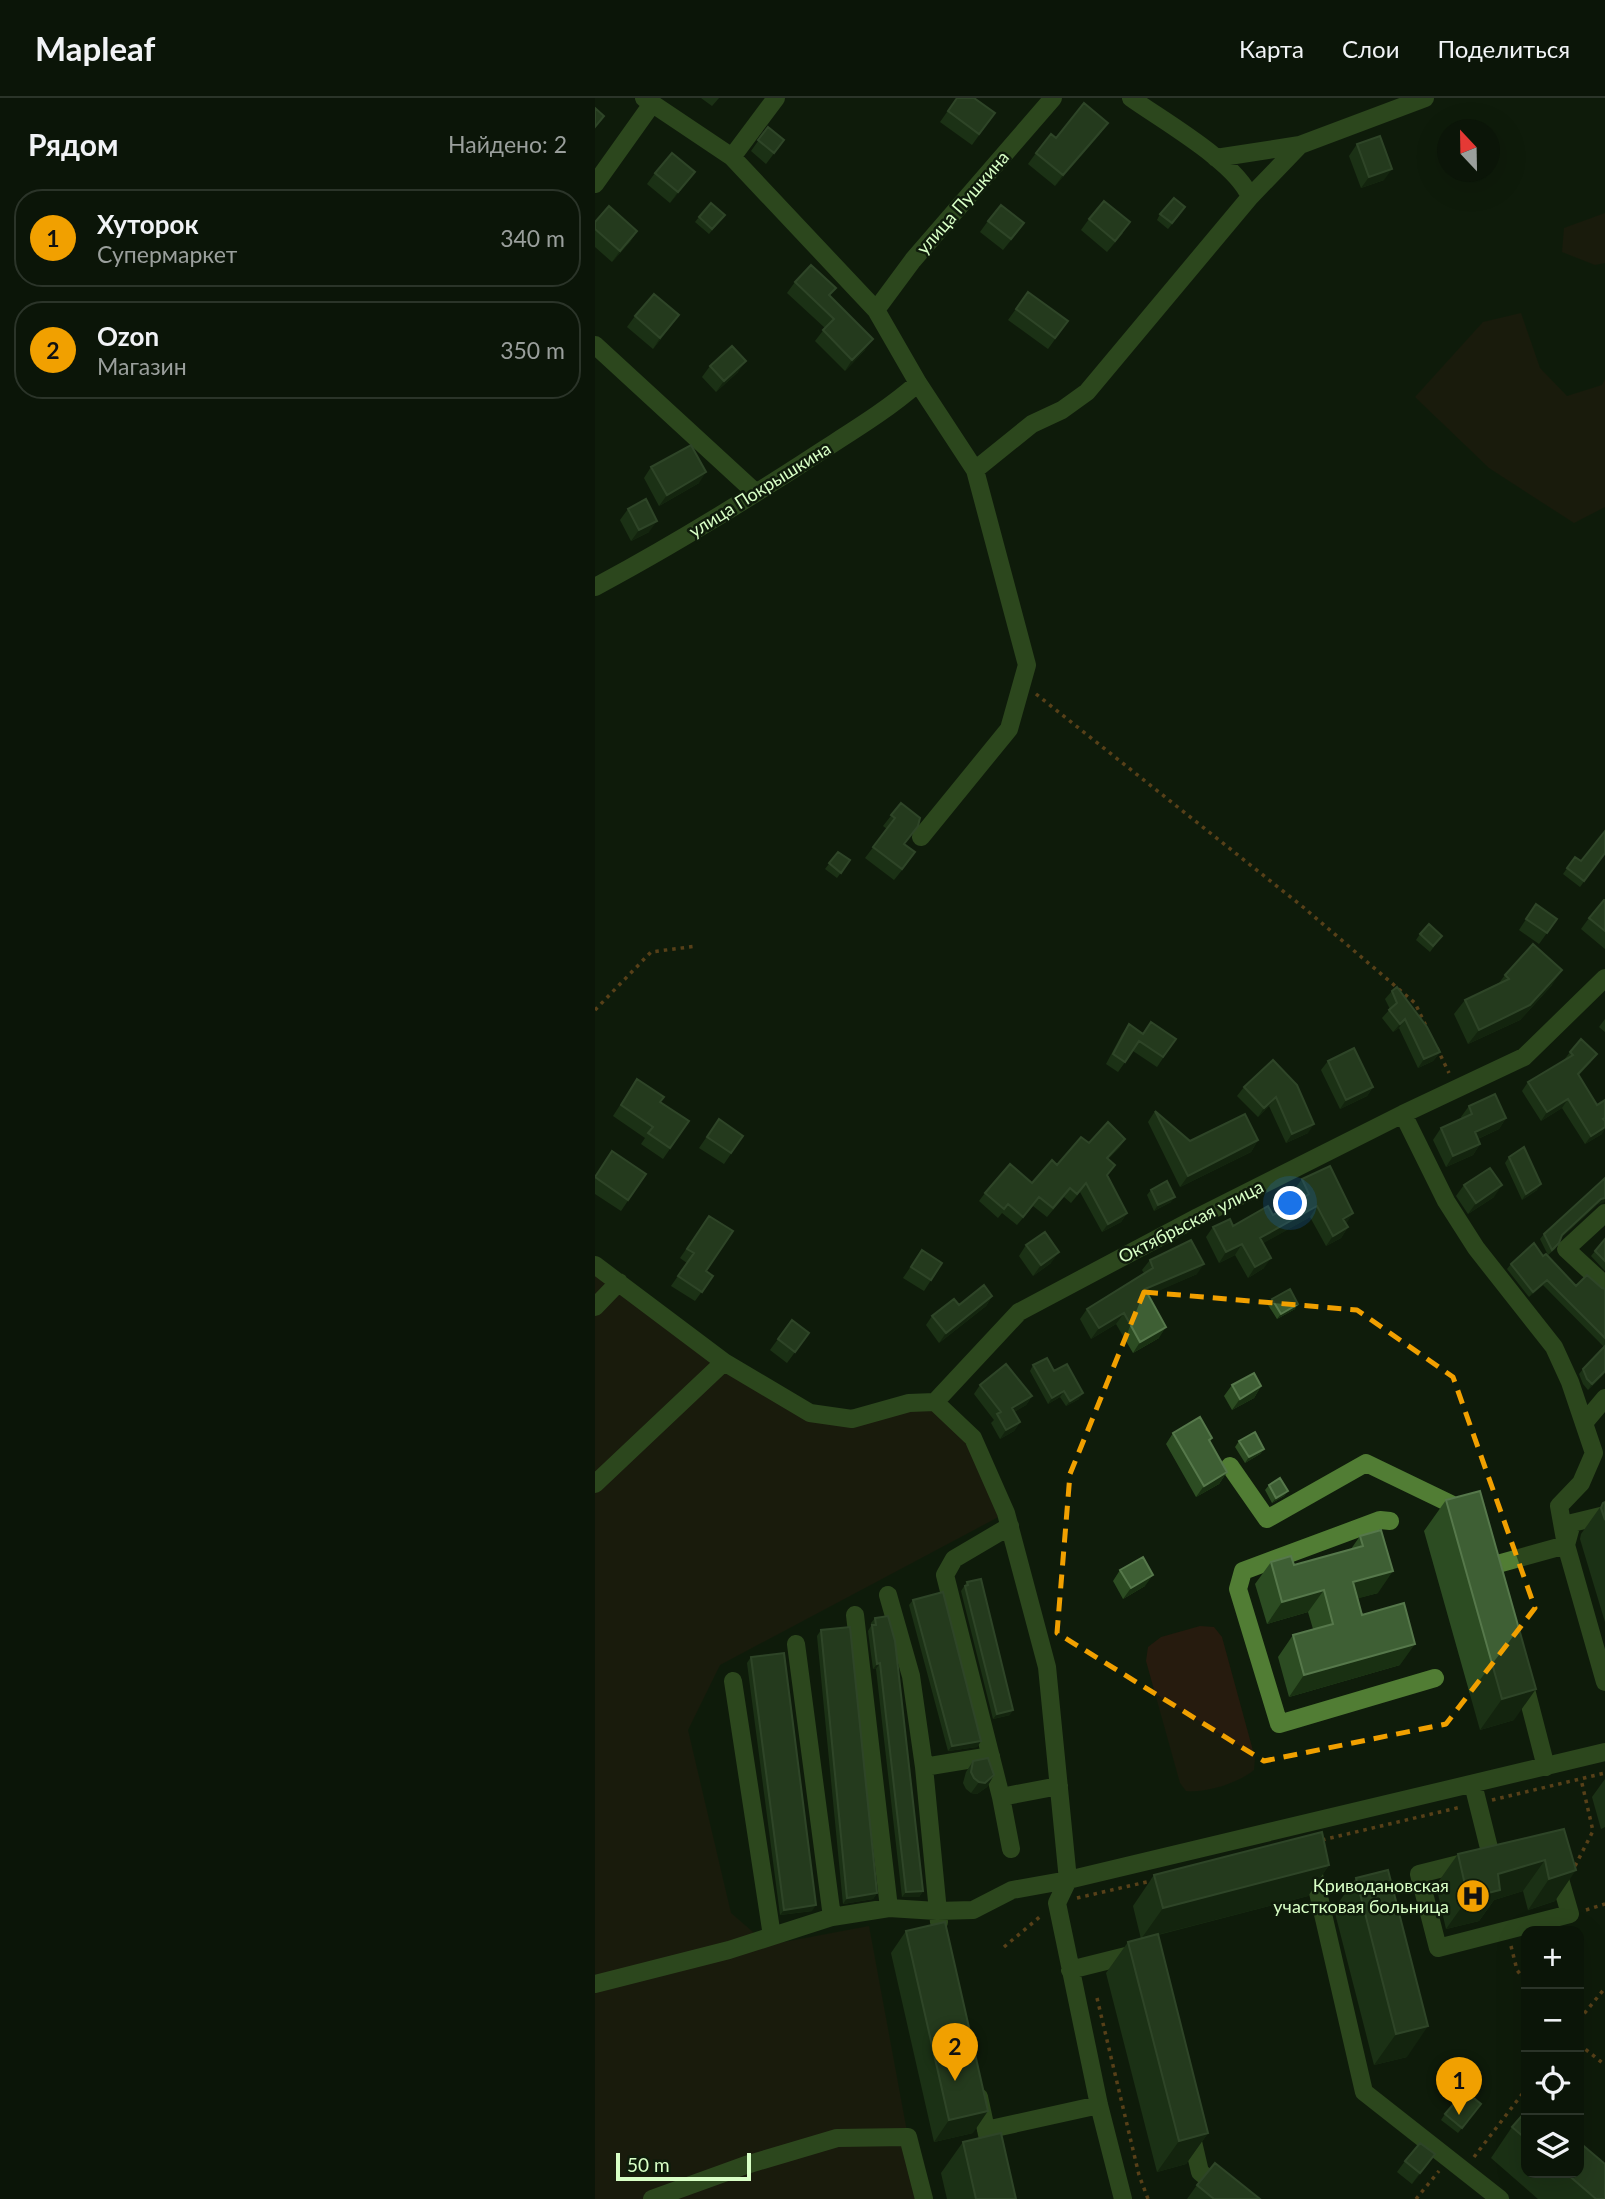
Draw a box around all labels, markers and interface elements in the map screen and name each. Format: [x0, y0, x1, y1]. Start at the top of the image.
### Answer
text: Mapleaf [35, 28, 155, 68]
text: Карта [1239, 34, 1304, 63]
text: Слои [1342, 34, 1399, 63]
text: Поделиться [1437, 34, 1570, 63]
north arrow [1437, 119, 1500, 182]
text: Рядом [28, 126, 118, 162]
text: Найдено: 2 [448, 130, 567, 158]
street label: улица Пушкина [911, 146, 1013, 258]
text: Хуторок [97, 208, 199, 240]
text: 1 [46, 224, 60, 252]
text: 340 m [500, 224, 565, 252]
text: Супермаркет [97, 240, 237, 268]
text: Ozon [97, 320, 159, 352]
text: 2 [46, 336, 60, 364]
text: 350 m [500, 336, 565, 364]
text: Магазин [97, 352, 187, 380]
street label: улица Покрышкина [685, 437, 834, 542]
street label: Октябрьская улица [1114, 1175, 1267, 1267]
your location [1273, 1186, 1307, 1220]
place label: Криводановская участковая больница [1273, 1874, 1449, 1917]
hospital icon: Криводановская участковая больница [1454, 1877, 1492, 1915]
map controls [1521, 1926, 1584, 2178]
button: + [1521, 1926, 1584, 1989]
button: − [1521, 1989, 1584, 2052]
pin: 2 [932, 2023, 978, 2081]
button: locate [1521, 2052, 1584, 2115]
pin: 1 [1436, 2057, 1482, 2115]
button: layers [1521, 2115, 1584, 2178]
scale bar [616, 2150, 751, 2182]
text: 50 m [627, 2153, 670, 2176]

